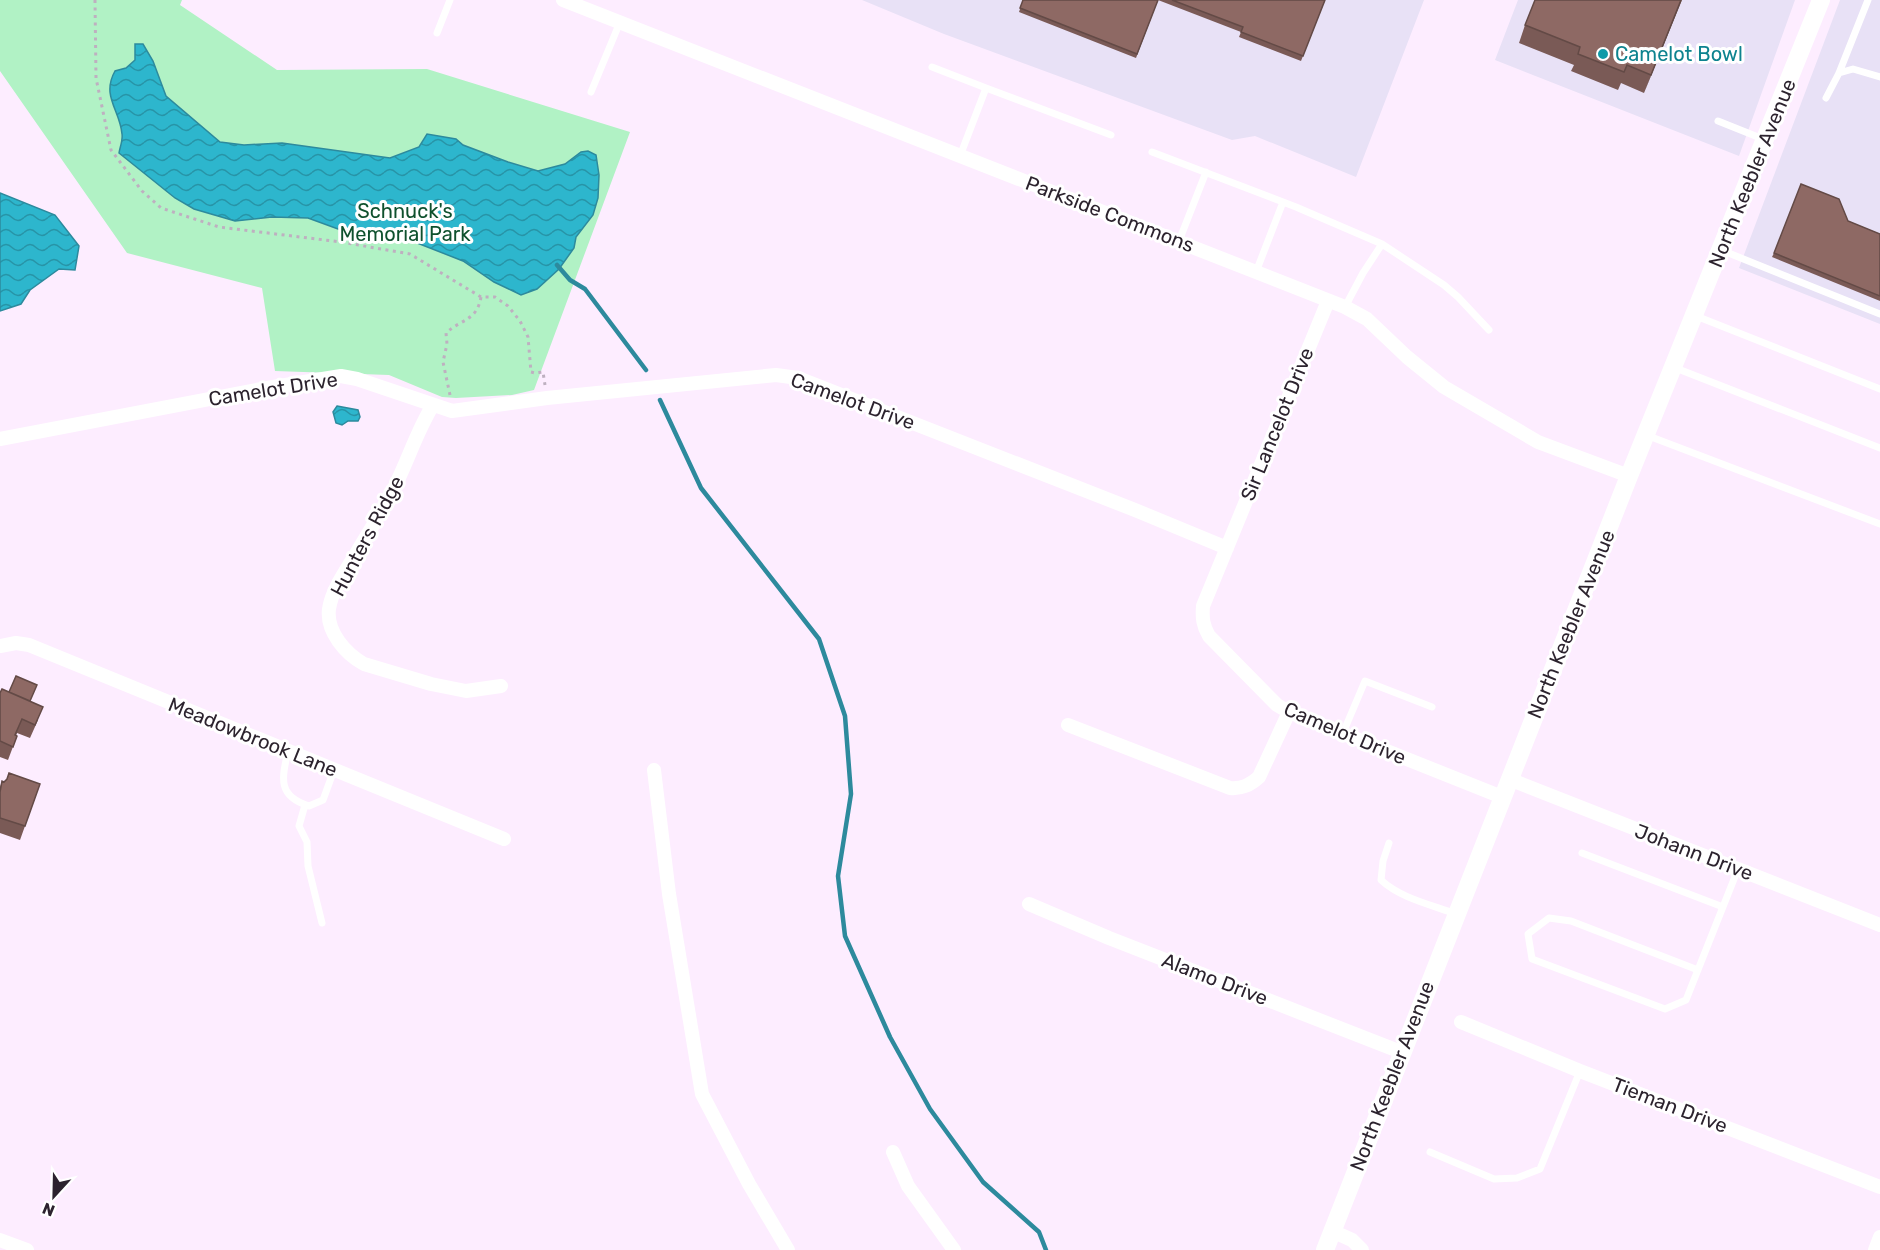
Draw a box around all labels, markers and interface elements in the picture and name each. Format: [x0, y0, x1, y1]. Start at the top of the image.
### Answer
place label: Camelot Bowl [1615, 42, 1743, 66]
marker: Camelot Bowl [1596, 47, 1610, 61]
street label: North Keebler Avenue [1703, 75, 1801, 271]
street label: Parkside Commons [1022, 171, 1198, 257]
park label: Schnuck's Memorial Park [339, 199, 471, 246]
street label: Sir Lancelot Drive [1235, 344, 1319, 504]
street label: Camelot Drive [207, 367, 339, 411]
street label: Camelot Drive [788, 367, 918, 435]
street label: Hunters Ridge [325, 472, 409, 600]
street label: North Keebler Avenue [1522, 526, 1620, 722]
street label: Meadowbrook Lane [165, 692, 341, 782]
street label: Camelot Drive [1280, 696, 1410, 770]
street label: Johann Drive [1632, 818, 1756, 886]
street label: Alamo Drive [1159, 948, 1271, 1010]
street label: North Keebler Avenue [1345, 978, 1439, 1174]
street label: Tieman Drive [1609, 1072, 1731, 1138]
north arrow [24, 1166, 84, 1226]
text: N [40, 1198, 57, 1220]

